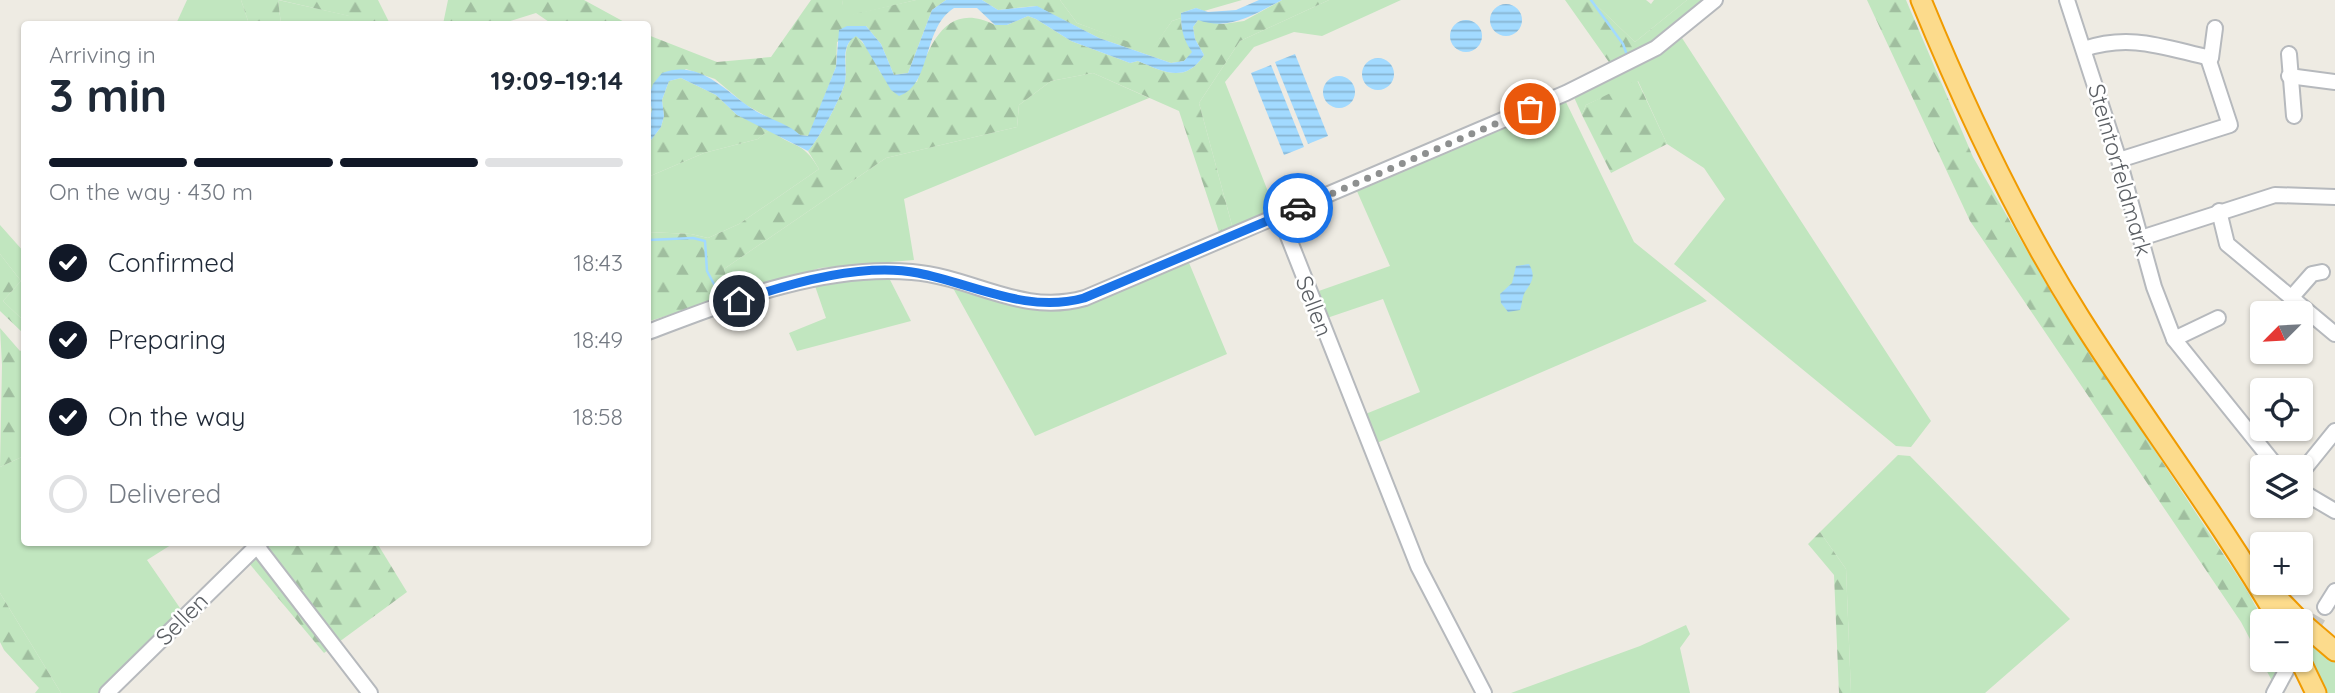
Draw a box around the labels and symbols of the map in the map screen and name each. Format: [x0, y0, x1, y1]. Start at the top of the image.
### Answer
pin [1500, 79, 1560, 139]
street label: Steintorfeldmark [2082, 80, 2159, 259]
courier [1263, 173, 1333, 243]
pin [709, 271, 769, 331]
street label: Sellen [1290, 271, 1339, 340]
north arrow [2250, 301, 2314, 364]
street label: Sellen [149, 586, 214, 651]

